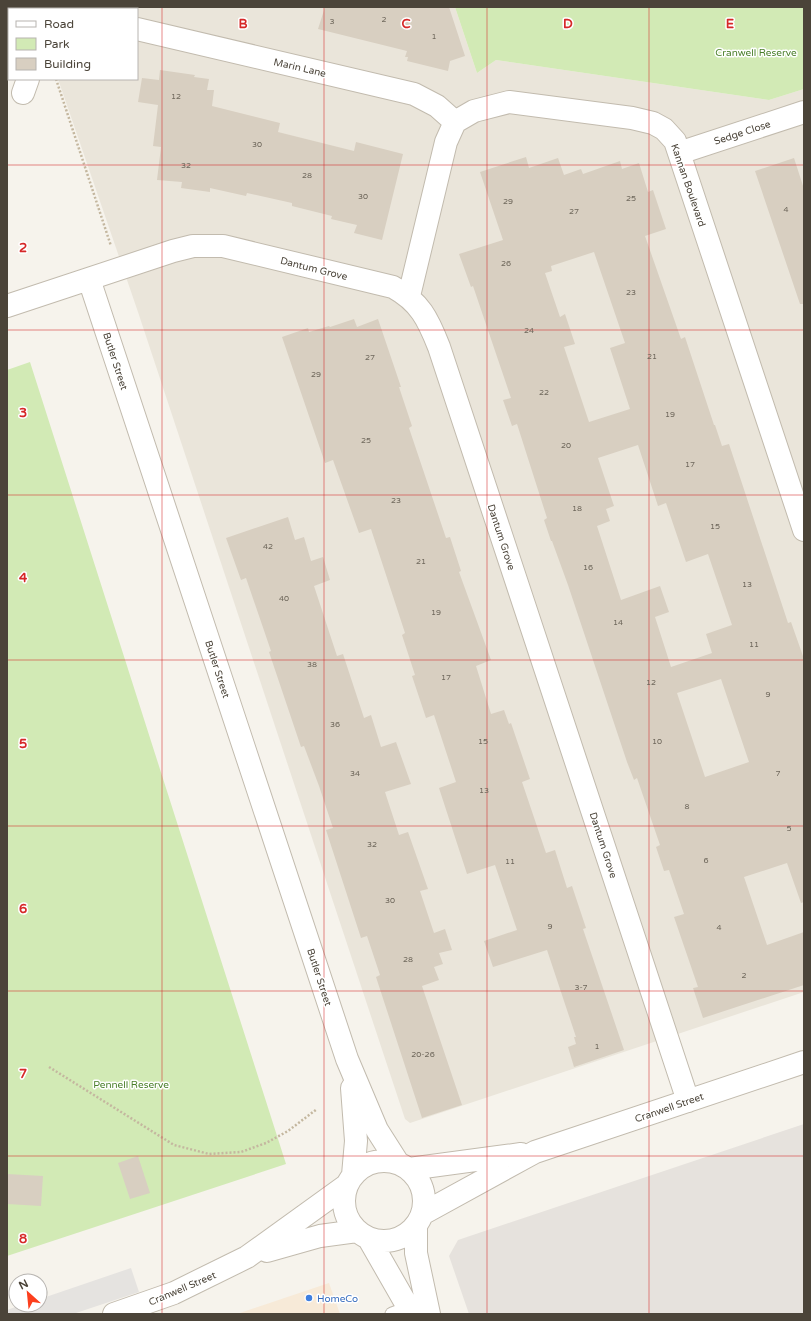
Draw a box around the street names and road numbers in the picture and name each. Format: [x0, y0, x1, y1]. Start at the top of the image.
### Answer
street label: Marin Lane [272, 56, 327, 80]
street label: Sedge Close [713, 118, 772, 148]
street label: Kannan Boulevard [668, 142, 708, 228]
street label: Dantum Grove [279, 255, 349, 283]
street label: Butler Street [100, 331, 130, 392]
street label: Dantum Grove [485, 503, 517, 572]
street label: Butler Street [202, 639, 232, 700]
street label: Dantum Grove [587, 811, 619, 880]
street label: Butler Street [304, 947, 334, 1008]
street label: Cranwell Street [633, 1090, 705, 1125]
street label: Cranwell Street [147, 1269, 218, 1309]

